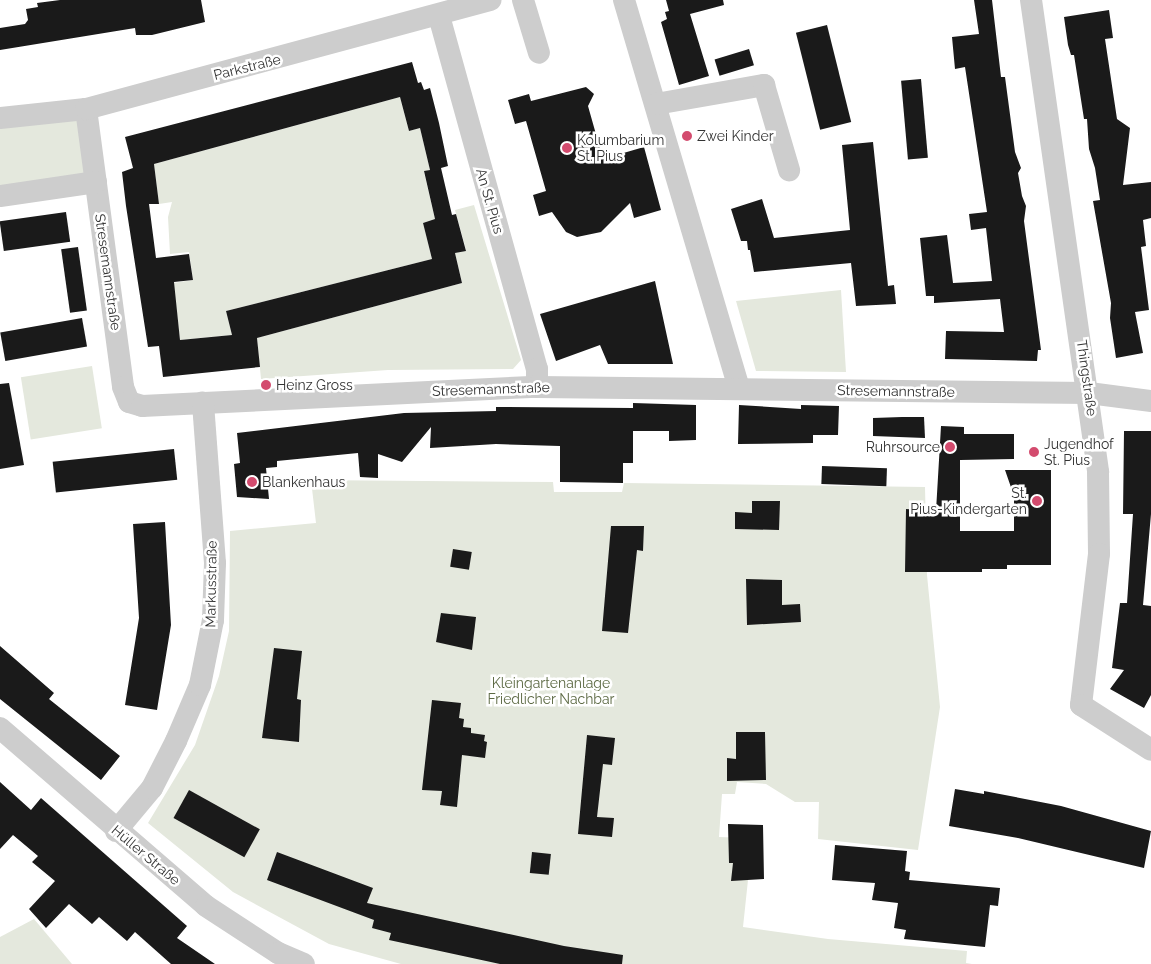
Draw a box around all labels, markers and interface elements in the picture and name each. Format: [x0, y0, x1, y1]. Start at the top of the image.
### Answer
street label: Parkstraße [212, 51, 282, 83]
place label: Zwei Kinder [697, 128, 774, 144]
marker: Zwei Kinder [681, 130, 693, 142]
place label: Kolumbarium St. Pius [577, 132, 664, 164]
marker: Kolumbarium St. Pius [561, 142, 573, 154]
street label: An St. Pius [473, 166, 507, 236]
street label: Stresemannstraße [91, 213, 125, 331]
street label: Thingstraße [1073, 339, 1101, 417]
place label: Heinz Gross [276, 377, 353, 393]
marker: Heinz Gross [260, 379, 272, 391]
street label: Stresemannstraße [432, 379, 550, 399]
street label: Stresemannstraße [837, 382, 955, 400]
place label: Jugendhof St. Pius [1044, 436, 1114, 468]
place label: Ruhrsource [866, 439, 940, 455]
marker: Ruhrsource [944, 441, 956, 453]
marker: Jugendhof St. Pius [1028, 446, 1040, 458]
place label: Blankenhaus [262, 474, 345, 490]
marker: Blankenhaus [246, 476, 258, 488]
place label: St. Pius-Kindergarten [910, 485, 1027, 518]
marker: St. Pius-Kindergarten [1031, 495, 1043, 507]
street label: Markusstraße [202, 540, 220, 628]
park label: Kleingartenanlage Friedlicher Nachbar [487, 675, 615, 708]
street label: Hüller Straße [108, 821, 184, 889]

